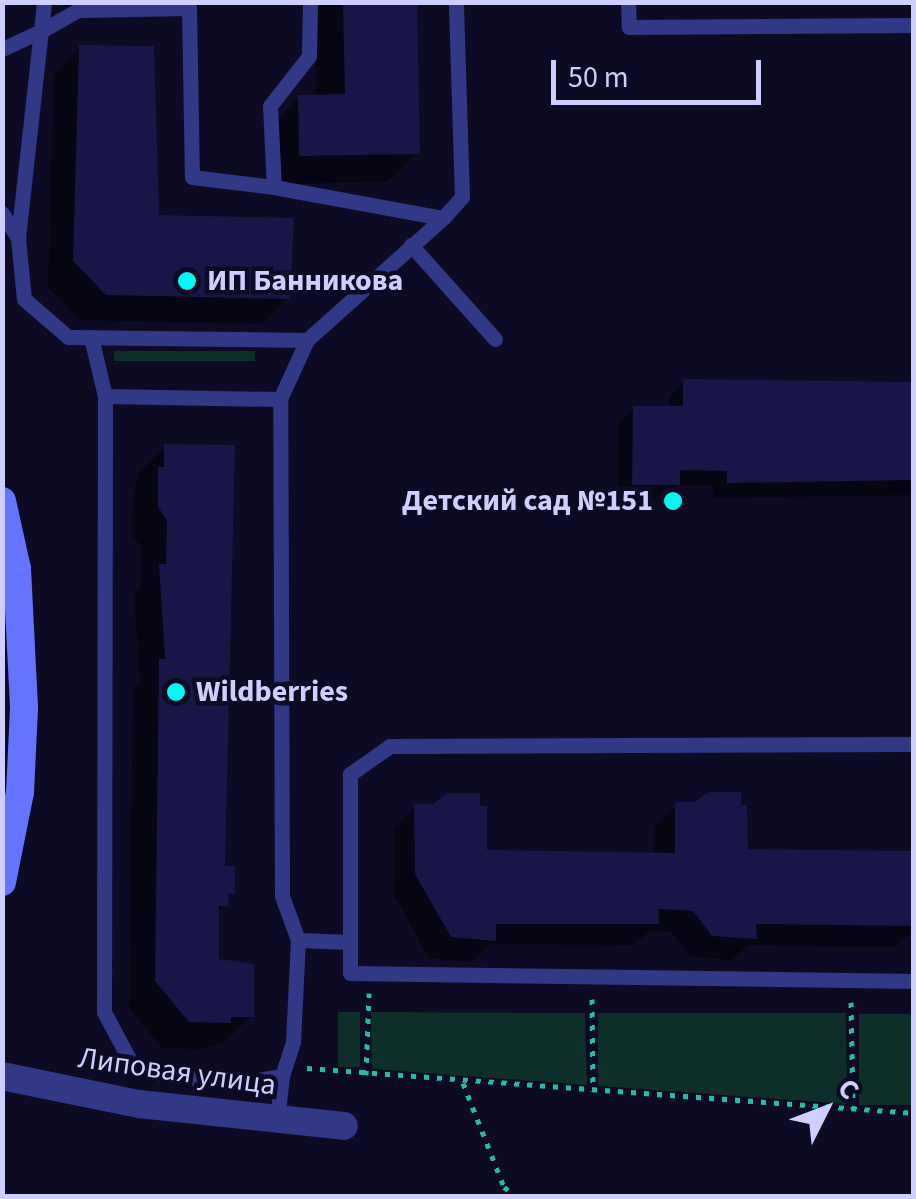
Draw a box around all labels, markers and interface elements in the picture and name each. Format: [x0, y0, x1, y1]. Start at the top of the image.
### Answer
scale bar [556, 40, 766, 102]
text: 50 m [568, 56, 629, 99]
place label: ИП Банникова [207, 263, 403, 299]
marker: ИП Банникова [176, 270, 198, 292]
place label: Детский сад №151 [402, 483, 653, 519]
marker: Детский сад №151 [662, 490, 684, 512]
place label: Wildberries [196, 674, 348, 710]
marker: Wildberries [165, 681, 187, 703]
street label: Липовая улица [76, 1040, 278, 1104]
north arrow [776, 1059, 876, 1159]
text: С [828, 1069, 869, 1108]

